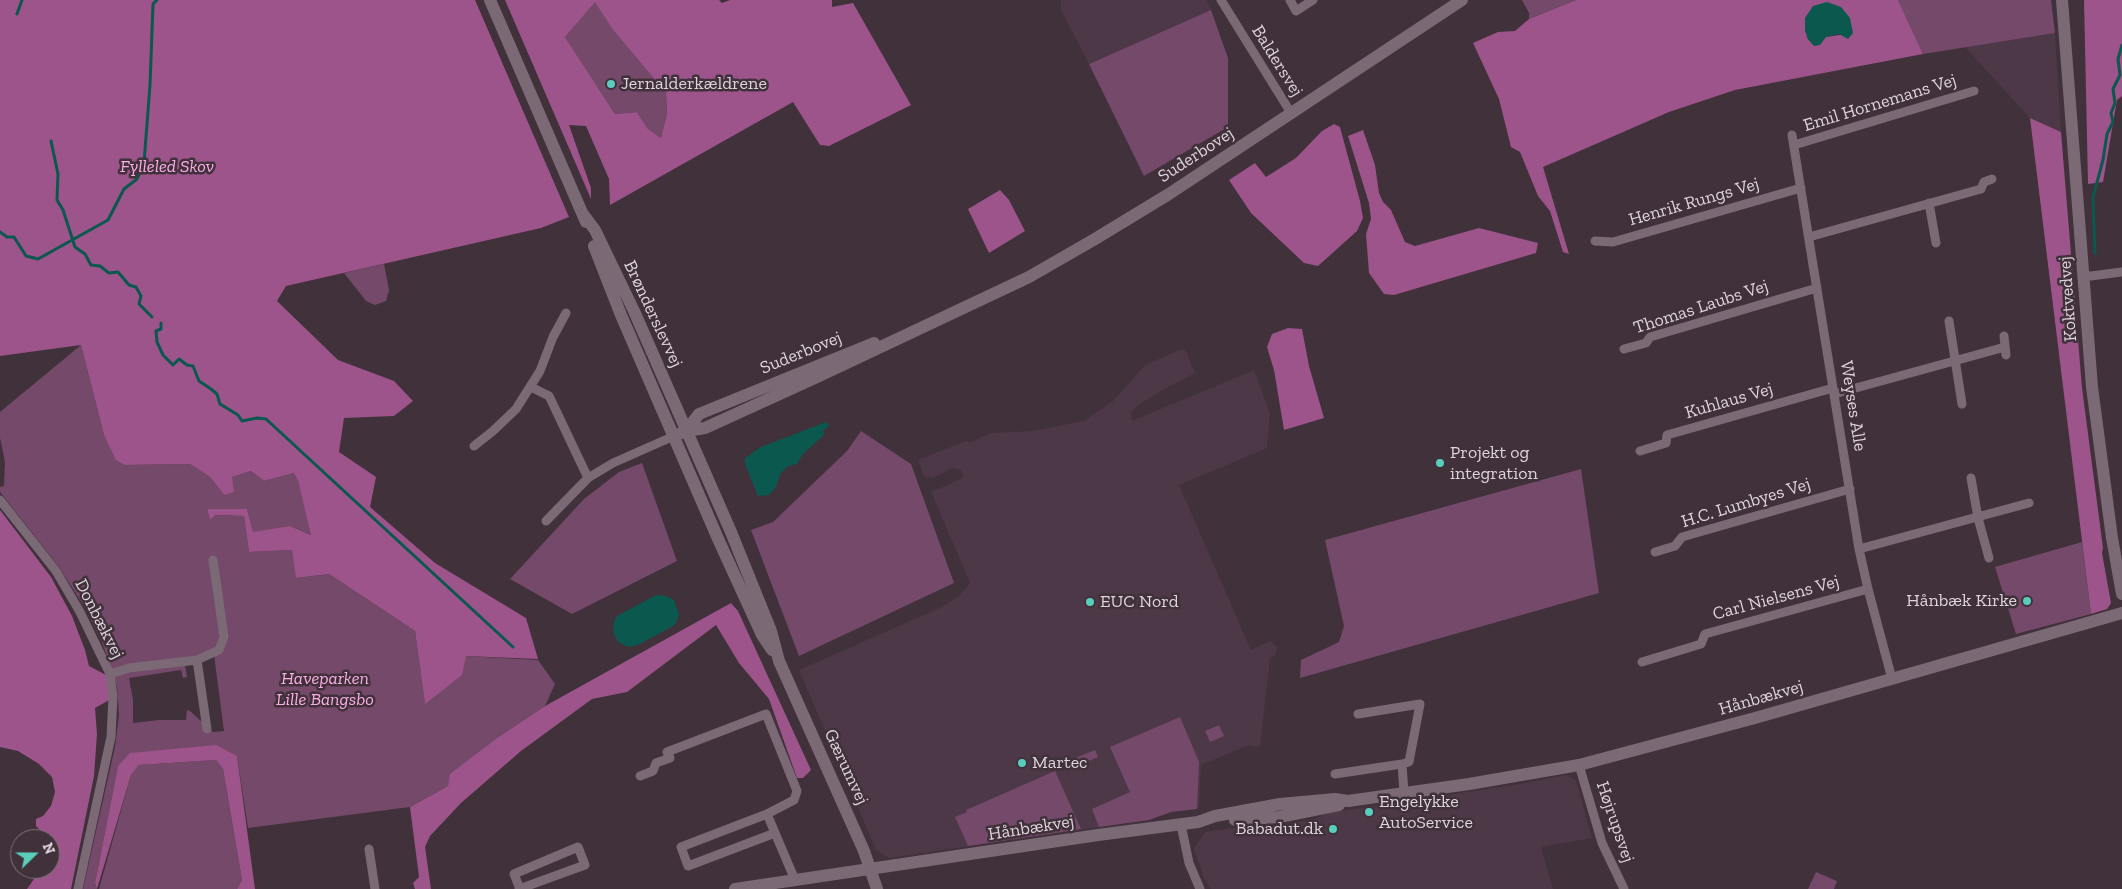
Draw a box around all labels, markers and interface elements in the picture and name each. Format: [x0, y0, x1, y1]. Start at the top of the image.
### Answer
street label: Baldersvej [1247, 21, 1307, 101]
street label: Emil Hornemans Vej [1801, 69, 1959, 137]
place label: Jernalderkældrene [621, 73, 767, 95]
marker: Jernalderkældrene [605, 78, 617, 90]
street label: Suderbovej [1154, 123, 1238, 187]
park label: Fylleled Skov [120, 156, 214, 178]
street label: Henrik Rungs Vej [1626, 173, 1762, 231]
street label: Koktvedvej [2054, 256, 2082, 342]
street label: Brønderslevvej [619, 257, 687, 371]
street label: Thomas Laubs Vej [1631, 275, 1771, 339]
street label: Suderbovej [757, 327, 845, 379]
street label: Weyses Alle [1835, 359, 1871, 453]
street label: Kuhlaus Vej [1682, 378, 1776, 424]
place label: Projekt og integration [1450, 442, 1538, 484]
marker: Projekt og integration [1434, 457, 1446, 469]
street label: H.C. Lumbyes Vej [1679, 473, 1813, 533]
street label: Carl Nielsens Vej [1710, 571, 1842, 625]
street label: Donbækvej [70, 575, 128, 663]
place label: Hånbæk Kirke [1906, 590, 2017, 612]
place label: EUC Nord [1100, 591, 1179, 613]
marker: Hånbæk Kirke [2021, 595, 2033, 607]
marker: EUC Nord [1084, 596, 1096, 608]
park label: Haveparken Lille Bangsbo [276, 668, 374, 711]
street label: Hånbækvej [1716, 676, 1806, 720]
street label: Gærumvej [819, 726, 873, 808]
place label: Martec [1032, 752, 1087, 774]
marker: Martec [1016, 757, 1028, 769]
street label: Højrupsvej [1591, 779, 1639, 865]
place label: Engelykke AutoService [1379, 791, 1473, 834]
marker: Engelykke AutoService [1363, 806, 1375, 818]
street label: Hånbækvej [986, 811, 1076, 845]
place label: Babadut.dk [1235, 818, 1323, 840]
marker: Babadut.dk [1327, 823, 1339, 835]
north arrow [10, 829, 60, 879]
text: N [39, 840, 58, 857]

